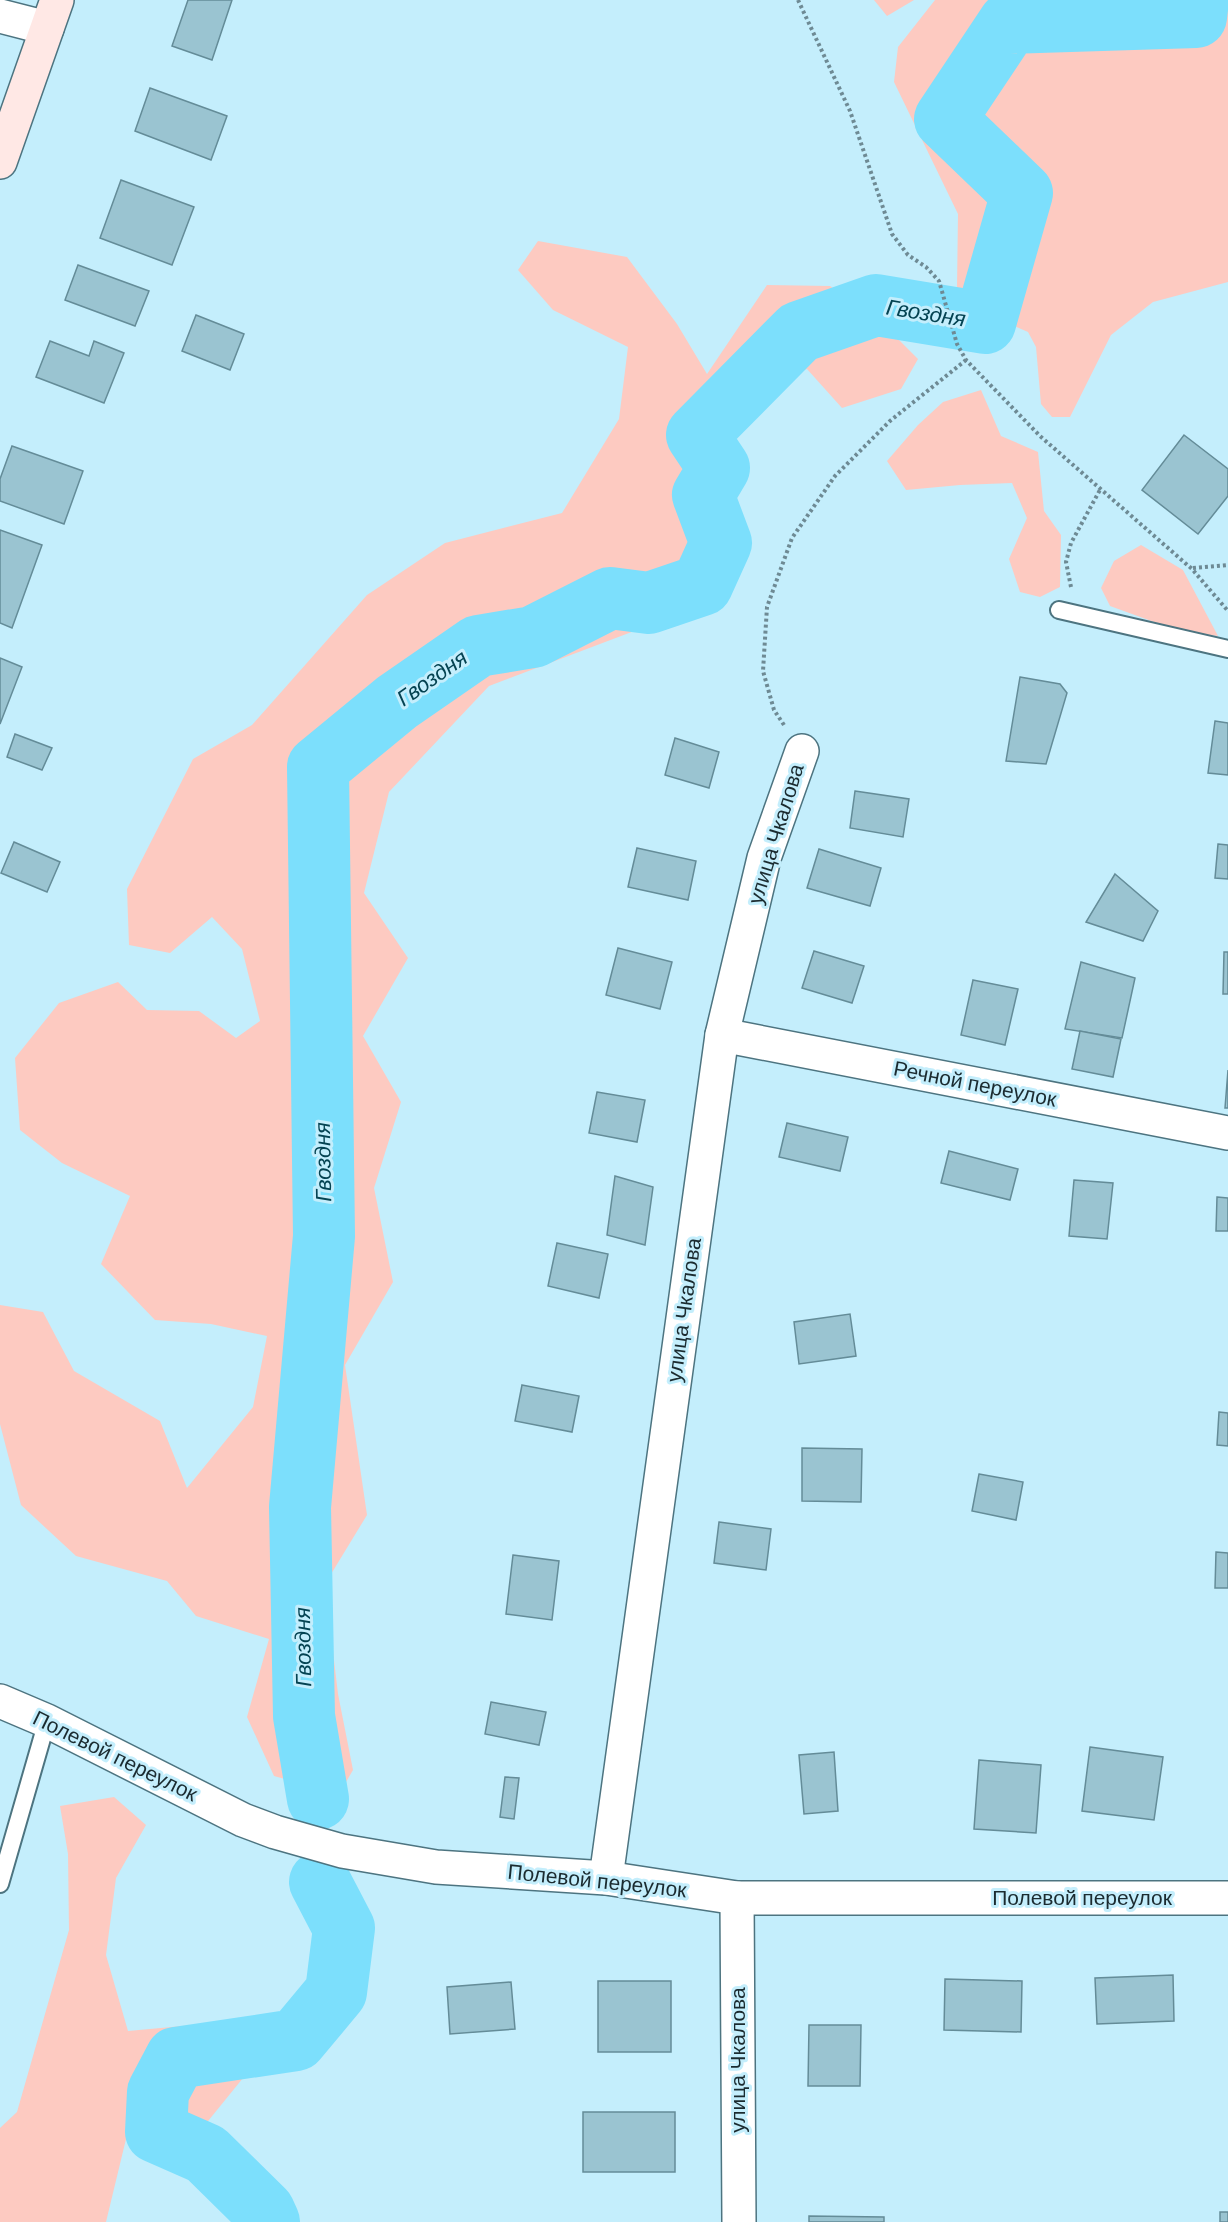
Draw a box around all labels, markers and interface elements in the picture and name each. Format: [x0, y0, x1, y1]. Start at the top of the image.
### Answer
water label: Гвоздня [884, 292, 968, 334]
water label: Гвоздня [391, 643, 473, 713]
street label: улица Чкалова [741, 760, 811, 908]
street label: Речной переулок [891, 1054, 1060, 1114]
water label: Гвоздня [308, 1122, 338, 1202]
street label: улица Чкалова [660, 1236, 708, 1384]
water label: Гвоздня [288, 1607, 318, 1687]
street label: Полевой переулок [28, 1704, 203, 1808]
street label: Полевой переулок [506, 1858, 689, 1904]
street label: Полевой переулок [992, 1884, 1173, 1912]
street label: улица Чкалова [724, 1987, 752, 2133]

